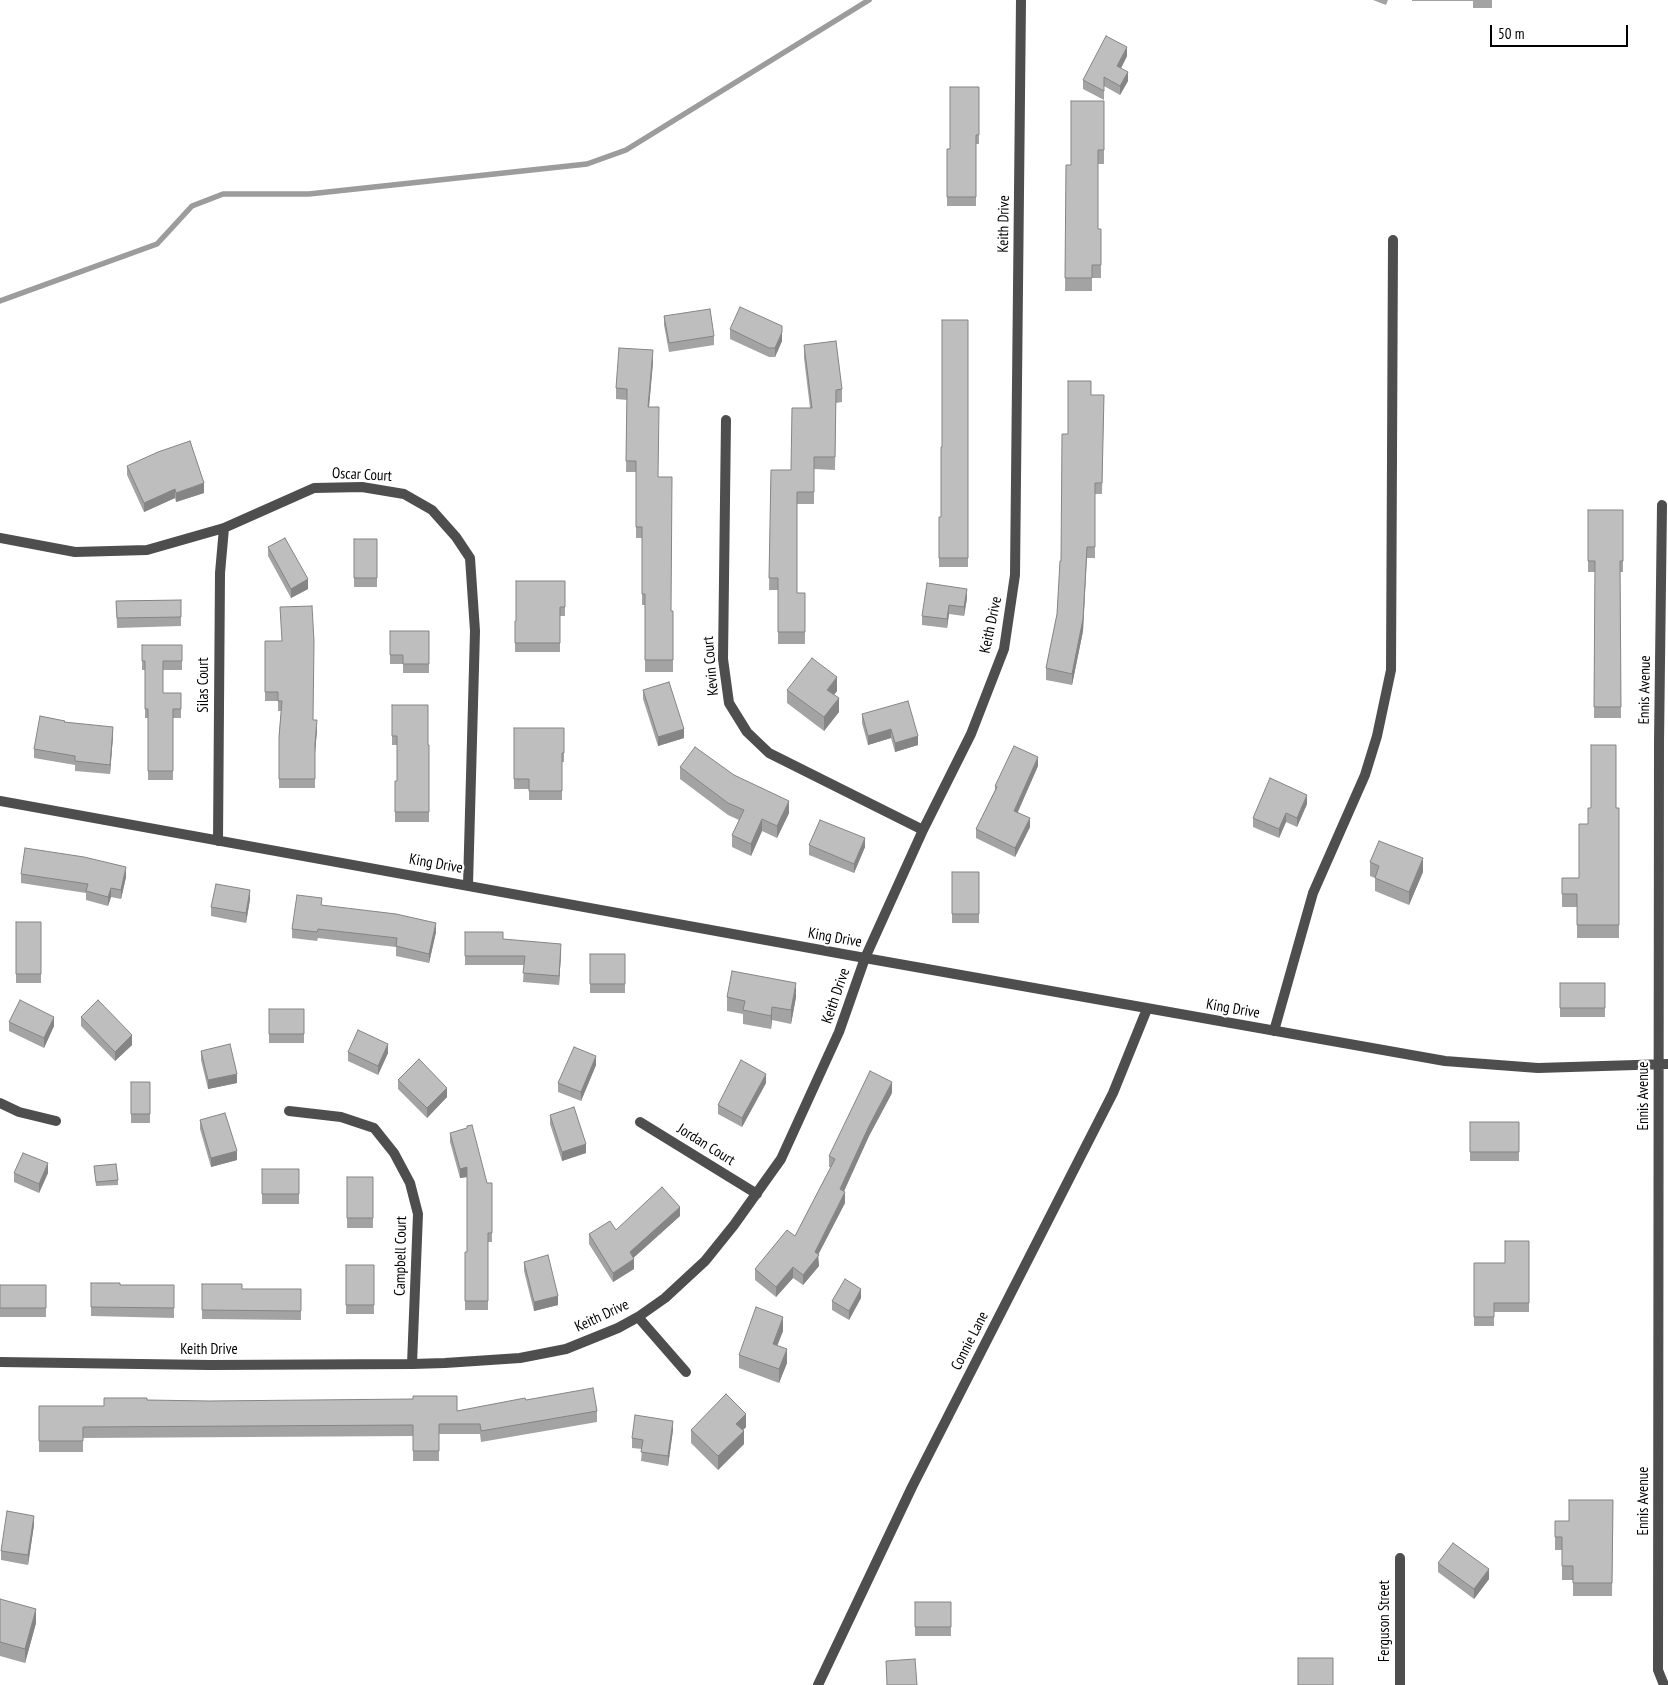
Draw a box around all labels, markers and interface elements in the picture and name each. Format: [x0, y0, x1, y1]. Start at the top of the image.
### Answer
scale bar [1493, 15, 1630, 47]
text: 50 m [1498, 24, 1524, 43]
street label: Keith Drive [995, 195, 1013, 253]
street label: Oscar Court [332, 464, 392, 486]
street label: Keith Drive [976, 595, 1006, 655]
street label: Kevin Court [699, 636, 723, 696]
street label: Ennis Avenue [1635, 655, 1655, 725]
street label: Silas Court [195, 657, 213, 713]
street label: King Drive [408, 850, 464, 878]
street label: King Drive [807, 924, 863, 952]
street label: Keith Drive [818, 966, 854, 1026]
street label: King Drive [1205, 995, 1261, 1023]
street label: Ennis Avenue [1635, 1061, 1653, 1131]
street label: Jordan Court [674, 1120, 738, 1170]
street label: Campbell Court [391, 1216, 411, 1296]
street label: Keith Drive [572, 1296, 632, 1336]
street label: Connie Lane [948, 1309, 992, 1373]
street label: Keith Drive [180, 1341, 238, 1359]
street label: Ennis Avenue [1635, 1466, 1653, 1536]
street label: Ferguson Street [1376, 1580, 1394, 1662]

